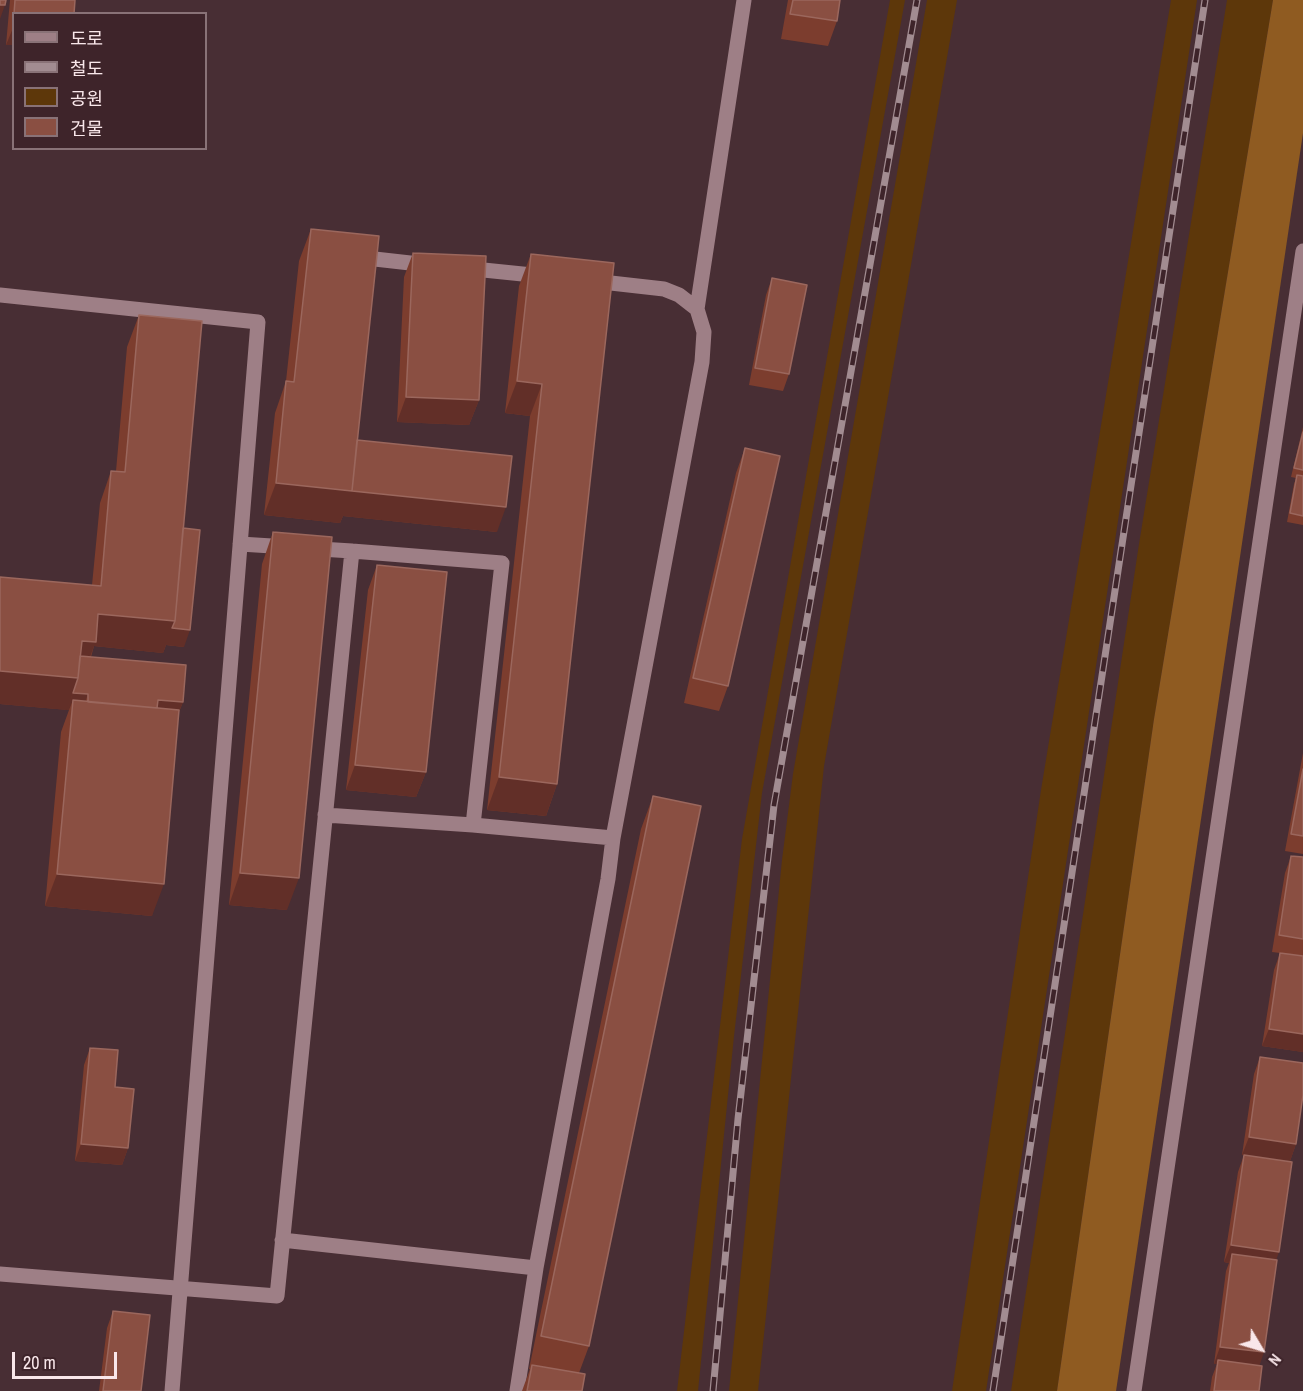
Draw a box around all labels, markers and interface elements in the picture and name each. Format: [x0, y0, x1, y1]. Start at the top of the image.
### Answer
legend [12, 12, 207, 150]
text: 도로 [70, 26, 103, 51]
text: 철도 [70, 56, 103, 81]
text: 공원 [70, 86, 103, 111]
text: 건물 [70, 116, 103, 141]
north arrow [1231, 1319, 1291, 1379]
scale bar [15, 1340, 120, 1378]
text: 20 m [23, 1350, 56, 1375]
text: N [1264, 1350, 1287, 1371]

